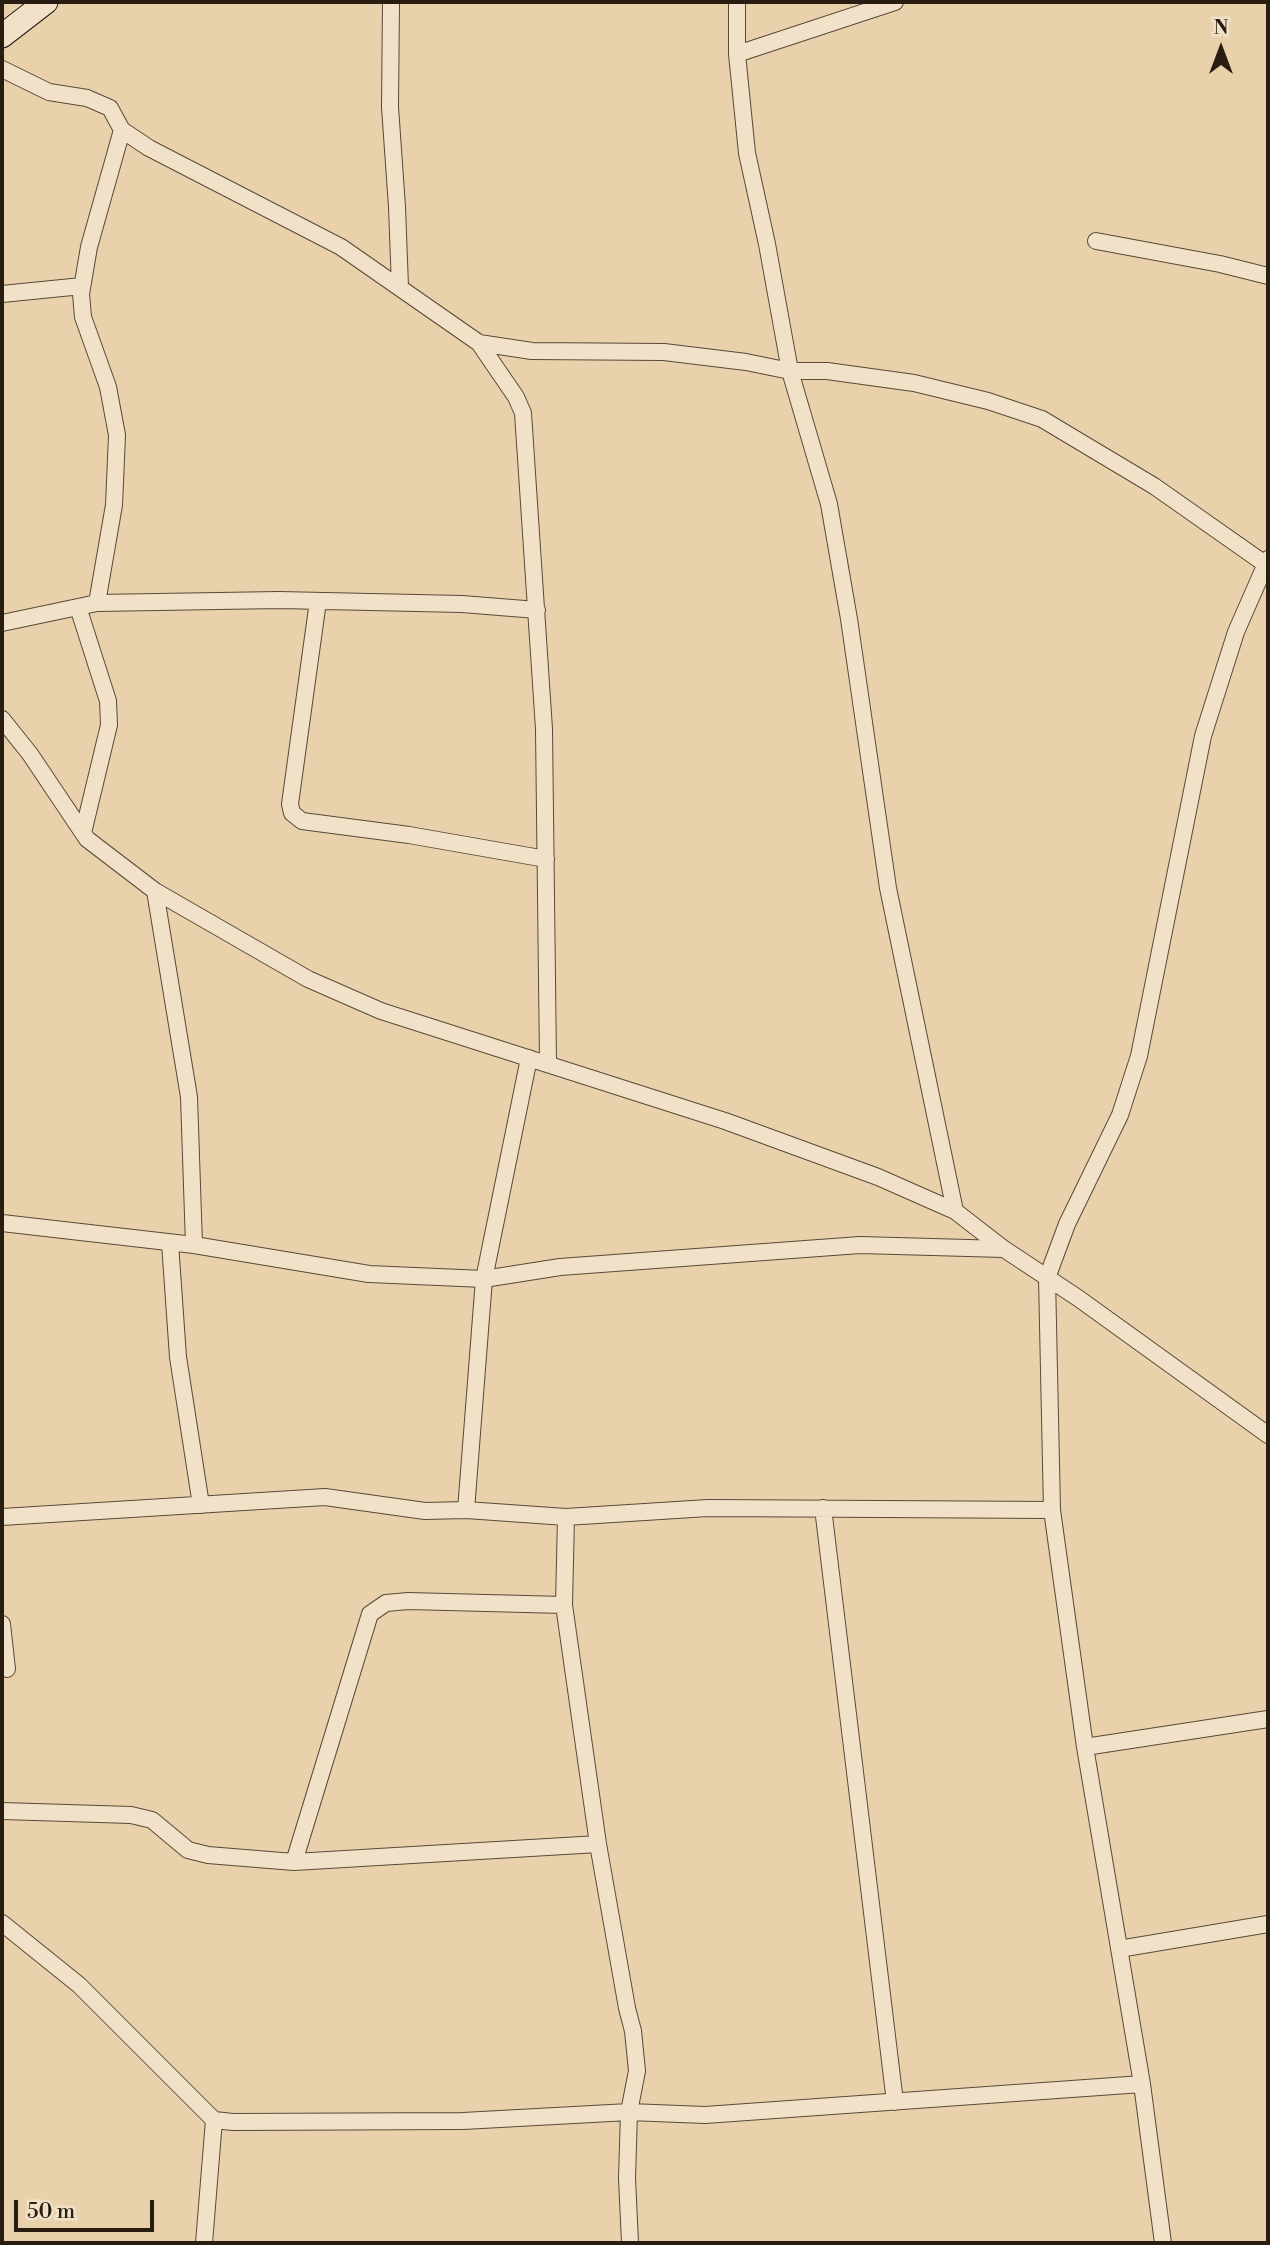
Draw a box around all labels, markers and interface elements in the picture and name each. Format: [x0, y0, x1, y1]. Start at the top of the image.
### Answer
north arrow [1186, 14, 1256, 84]
text: N [1213, 16, 1229, 40]
scale bar [18, 2186, 158, 2230]
text: 50 m [27, 2199, 75, 2225]

